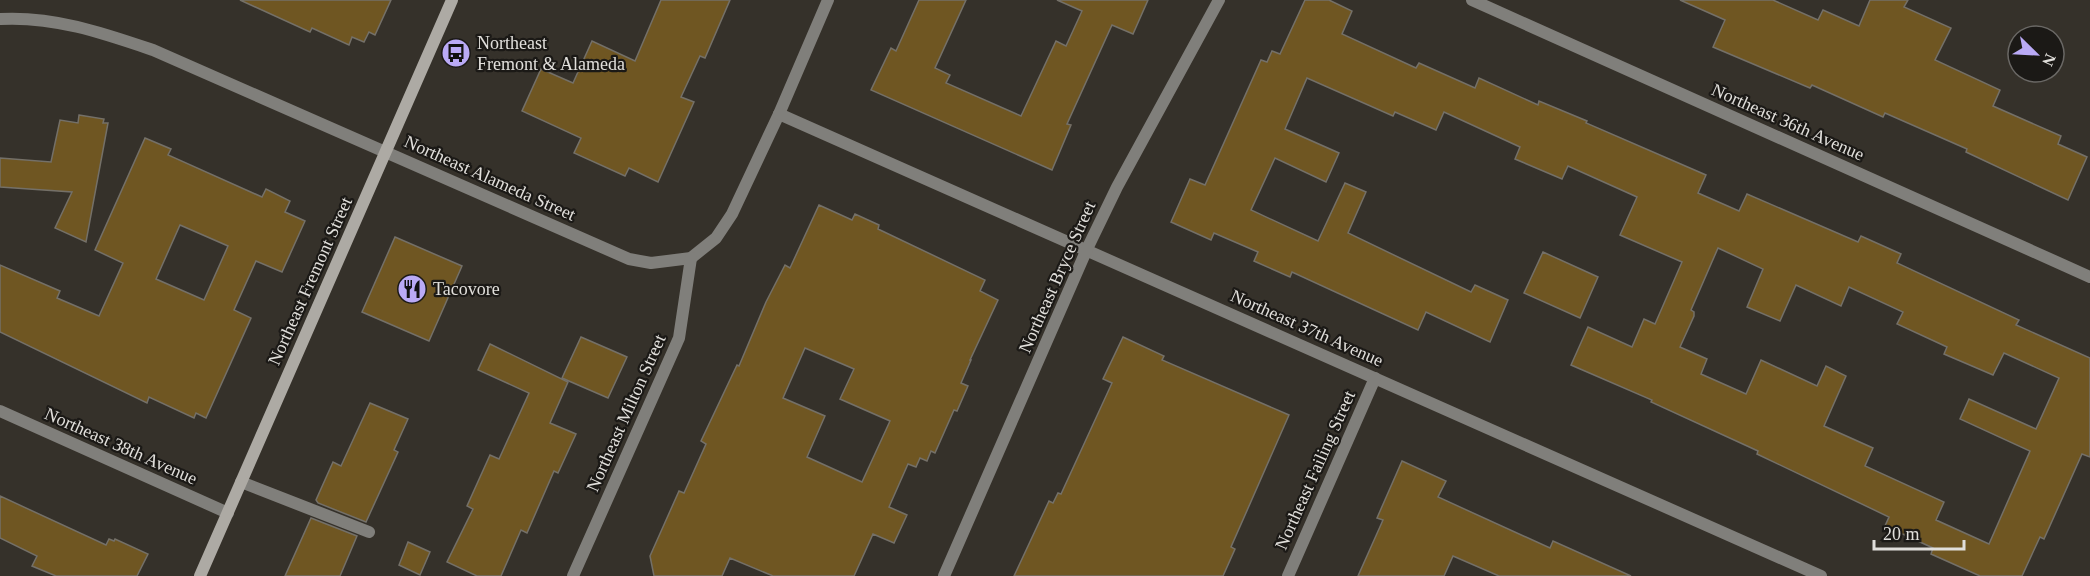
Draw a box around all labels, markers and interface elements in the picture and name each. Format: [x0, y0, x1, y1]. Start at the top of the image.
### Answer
north arrow [2006, 24, 2066, 84]
place label: Northeast Fremont & Alameda [477, 33, 625, 74]
bus stop icon: Northeast Fremont & Alameda [440, 37, 472, 69]
text: N [2039, 51, 2059, 69]
street label: Northeast 36th Avenue [1709, 79, 1867, 165]
street label: Northeast Alameda Street [401, 131, 579, 225]
street label: Northeast Fremont Street [264, 194, 356, 368]
street label: Northeast Bryce Street [1015, 198, 1099, 356]
restaurant icon: Tacovore [396, 273, 428, 305]
place label: Tacovore [433, 279, 500, 299]
street label: Northeast 37th Avenue [1228, 285, 1386, 371]
street label: Northeast Milton Street [582, 331, 670, 495]
street label: Northeast Failing Street [1271, 387, 1359, 553]
street label: Northeast 38th Avenue [42, 403, 200, 489]
scale bar [1874, 513, 1964, 551]
text: 20 m [1883, 524, 1920, 544]

